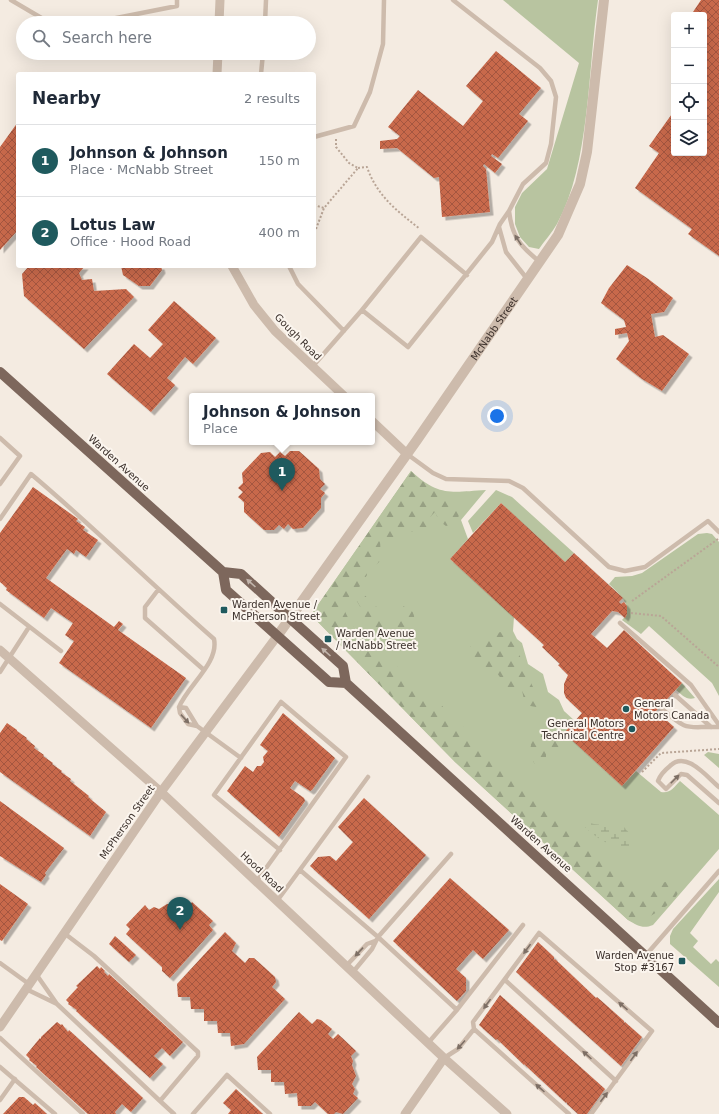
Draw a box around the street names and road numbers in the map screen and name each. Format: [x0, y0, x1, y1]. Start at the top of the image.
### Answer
street label: McNabb Street [468, 295, 519, 362]
street label: Gough Road [272, 311, 324, 363]
street label: Warden Avenue [86, 433, 152, 493]
street label: McPherson Street [97, 783, 157, 861]
street label: Warden Avenue [508, 814, 574, 874]
street label: Hood Road [238, 849, 286, 895]

